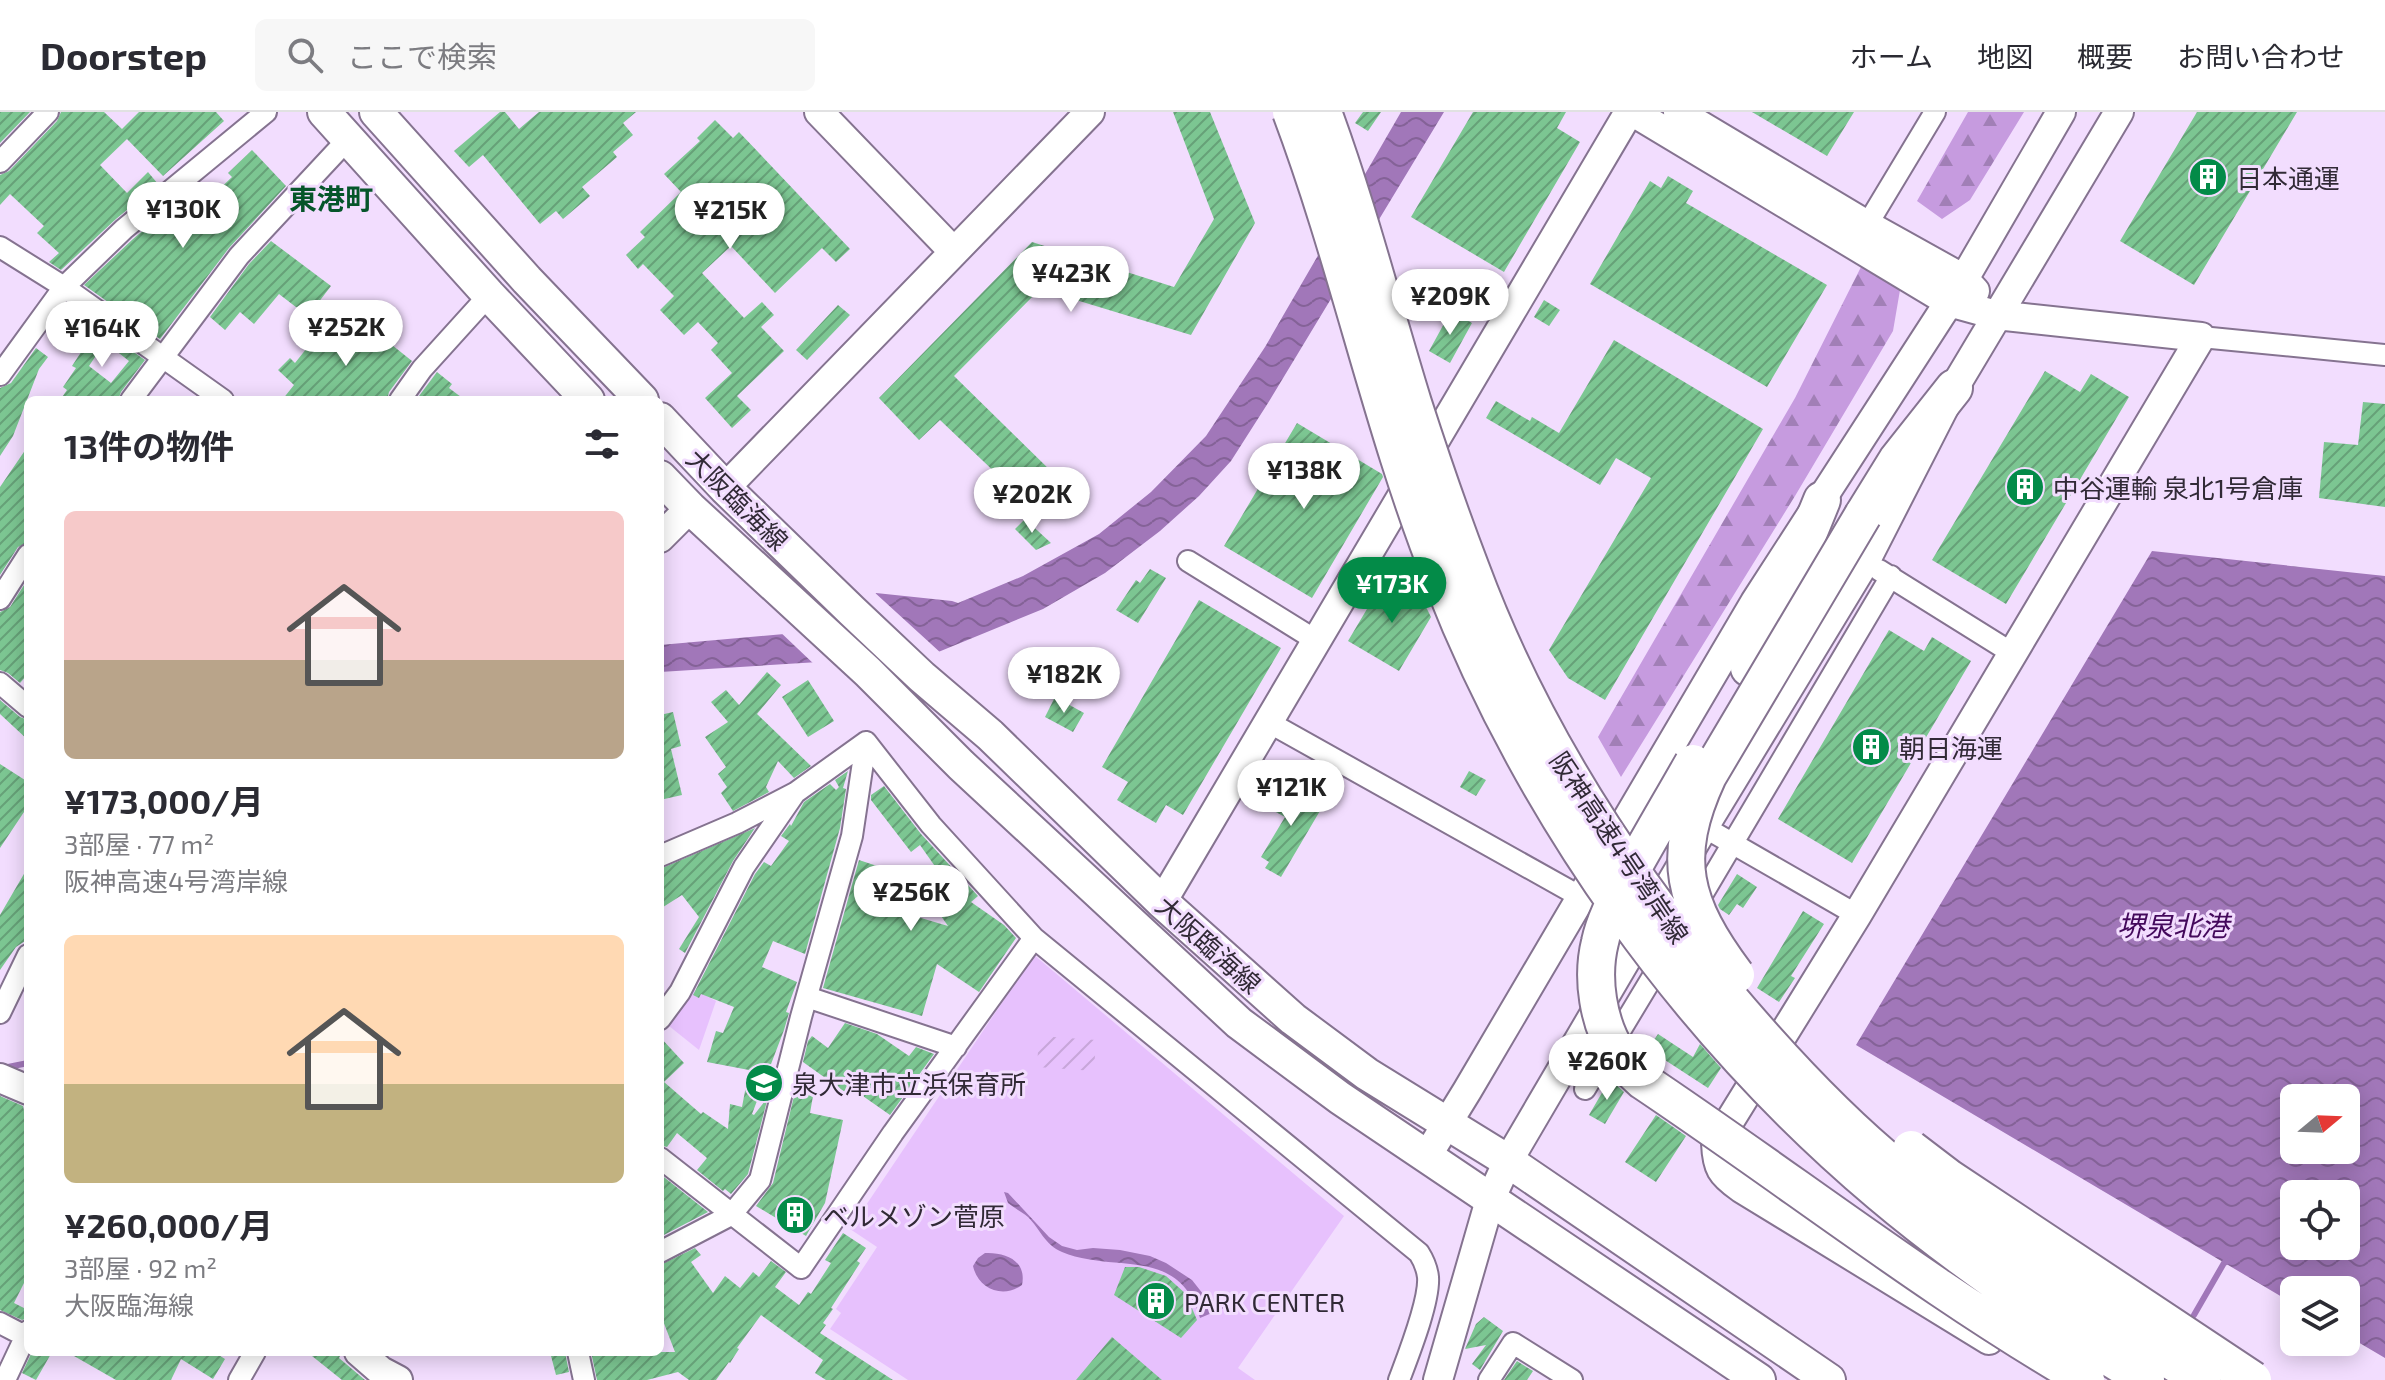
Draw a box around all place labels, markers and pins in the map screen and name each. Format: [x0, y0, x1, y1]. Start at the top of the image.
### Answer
building icon: 日本通運 [2187, 156, 2229, 198]
place label: 日本通運 [2236, 162, 2340, 193]
pin: ¥130K [127, 182, 239, 250]
pin: ¥215K [674, 183, 786, 251]
pin: ¥423K [1015, 246, 1127, 314]
pin: ¥209K [1394, 269, 1506, 337]
pin: ¥252K [290, 300, 402, 368]
pin: ¥164K [46, 301, 158, 369]
pin: ¥138K [1248, 443, 1360, 511]
building icon: 中谷運輸 泉北1号倉庫 [2004, 466, 2046, 508]
pin: ¥202K [976, 467, 1088, 535]
place label: 中谷運輸 泉北1号倉庫 [2053, 472, 2303, 503]
pin: ¥173K [1336, 557, 1448, 625]
pin: ¥182K [1008, 647, 1120, 715]
building icon: 朝日海運 [1850, 726, 1892, 768]
place label: 朝日海運 [1899, 732, 2003, 763]
pin: ¥121K [1235, 760, 1347, 828]
pin: ¥256K [855, 865, 967, 933]
pin: ¥260K [1551, 1034, 1663, 1102]
school or university icon: 泉大津市立浜保育所 [743, 1062, 785, 1104]
place label: 泉大津市立浜保育所 [792, 1068, 1026, 1099]
building icon: ベルメゾン菅原 [774, 1194, 816, 1236]
place label: ベルメゾン菅原 [823, 1200, 1005, 1231]
building icon: PARK CENTER [1135, 1280, 1177, 1322]
place label: PARK CENTER [1184, 1286, 1345, 1317]

